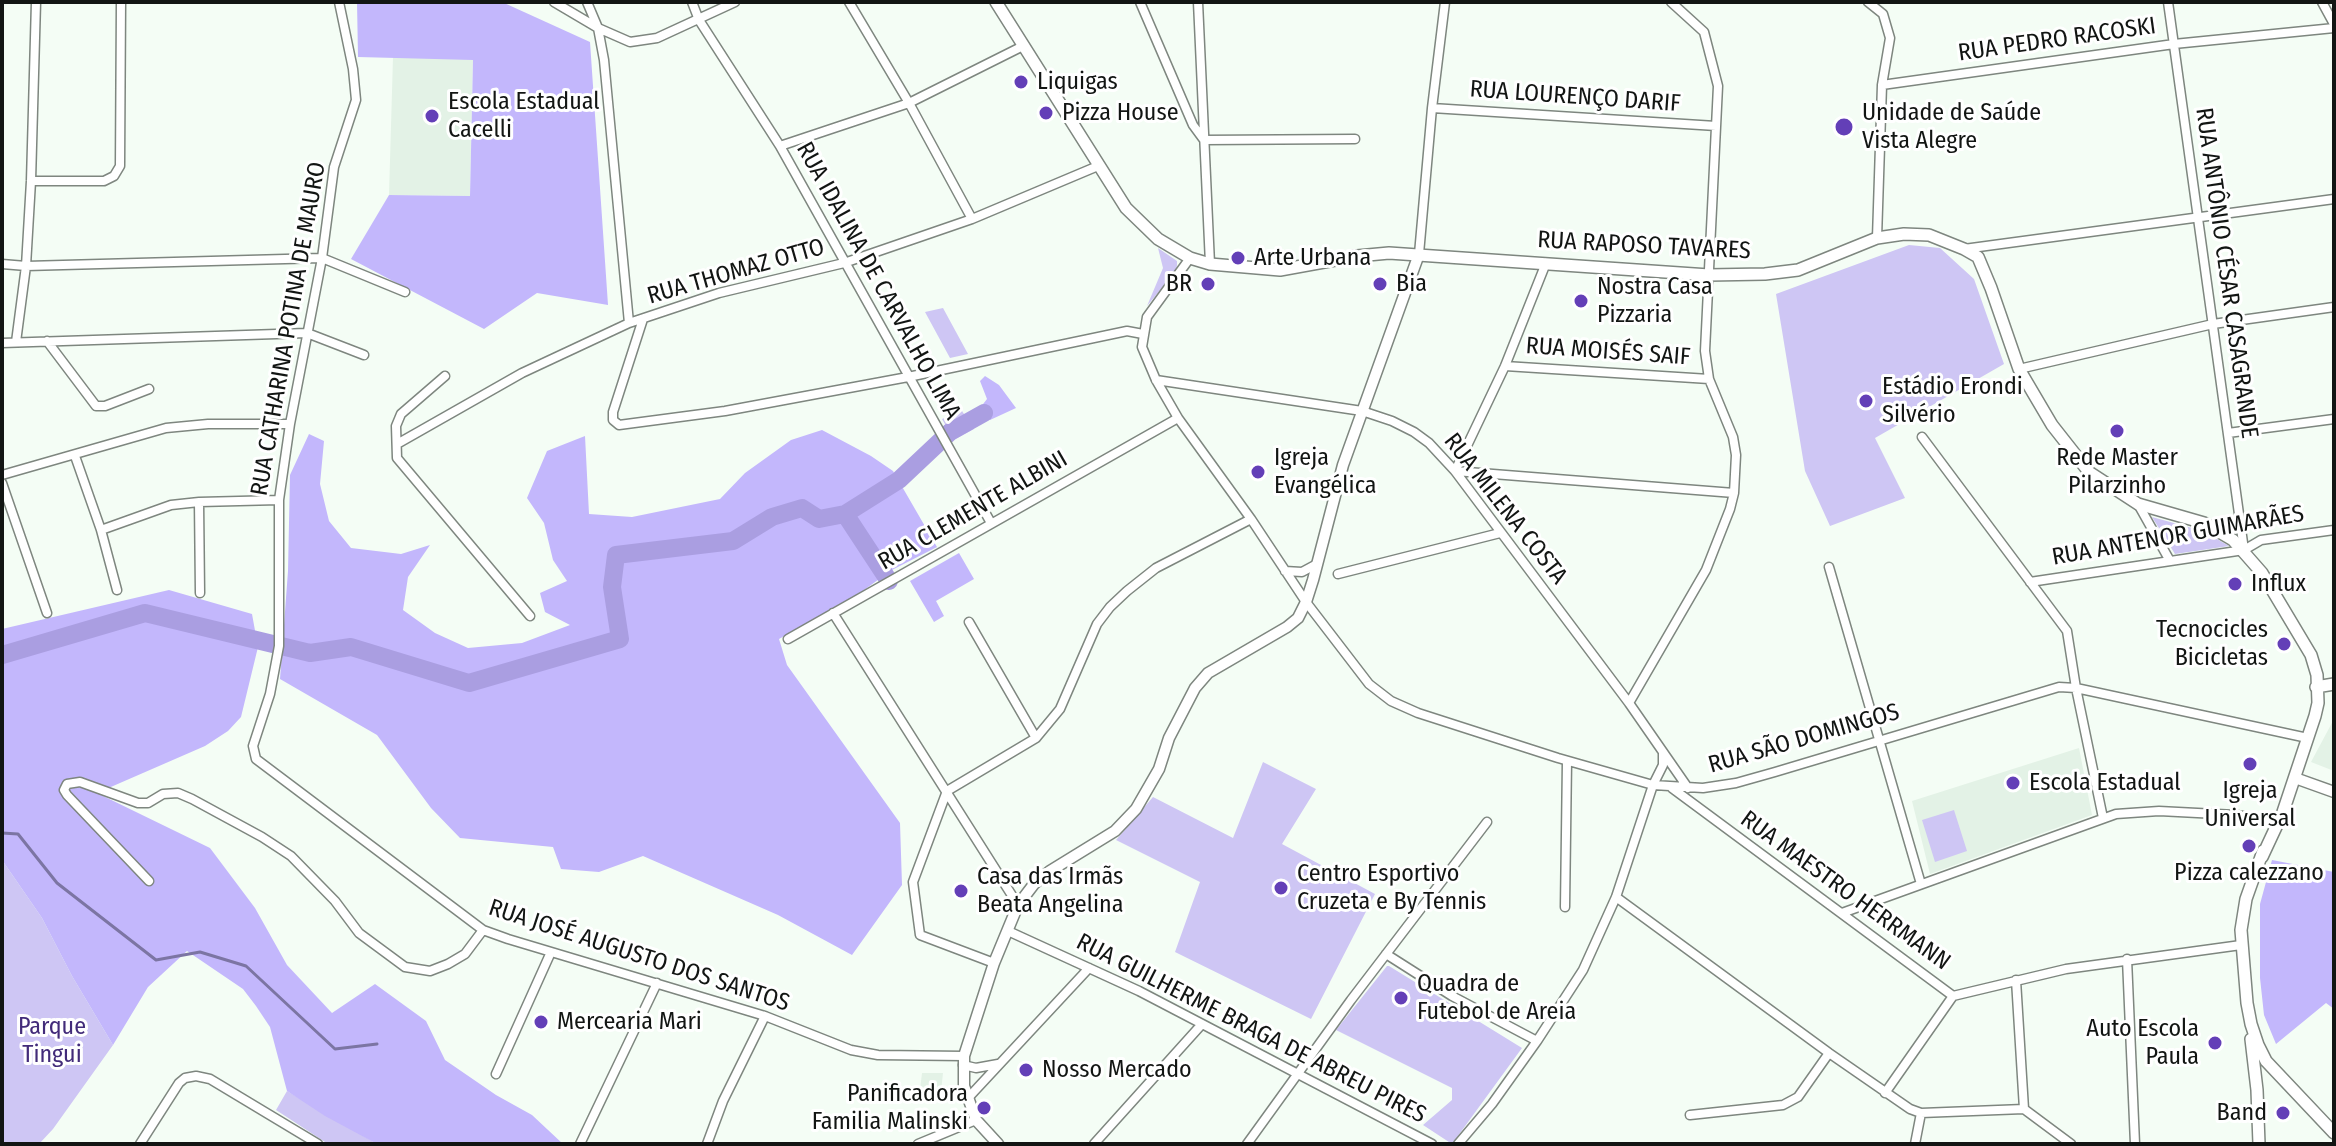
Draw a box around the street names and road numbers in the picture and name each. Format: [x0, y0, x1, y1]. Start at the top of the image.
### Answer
street label: RUA PEDRO RACOSKI [1956, 12, 2158, 68]
street label: RUA LOURENÇO DARIF [1469, 75, 1681, 119]
street label: RUA ANTÔNIO CÉSAR CASAGRANDE [2189, 106, 2263, 440]
street label: RUA IDALINA DE CARVALHO LIMA [790, 137, 966, 425]
street label: RUA CATHARINA POTINA DE MAURO [245, 160, 333, 498]
street label: RUA RAPOSO TAVARES [1537, 226, 1751, 266]
street label: RUA THOMAZ OTTO [644, 233, 828, 311]
street label: RUA MOISÉS SAIF [1525, 332, 1691, 372]
street label: RUA MILENA COSTA [1437, 428, 1573, 590]
street label: RUA CLEMENTE ALBINI [873, 445, 1073, 577]
street label: RUA ANTENOR GUIMARÃES [2050, 500, 2306, 572]
street label: RUA SÃO DOMINGOS [1705, 698, 1903, 780]
street label: RUA MAESTRO HERRMANN [1734, 805, 1956, 977]
street label: RUA JOSÉ AUGUSTO DOS SANTOS [485, 894, 793, 1018]
street label: RUA GUILHERME BRAGA DE ABREU PIRES [1071, 928, 1431, 1130]

